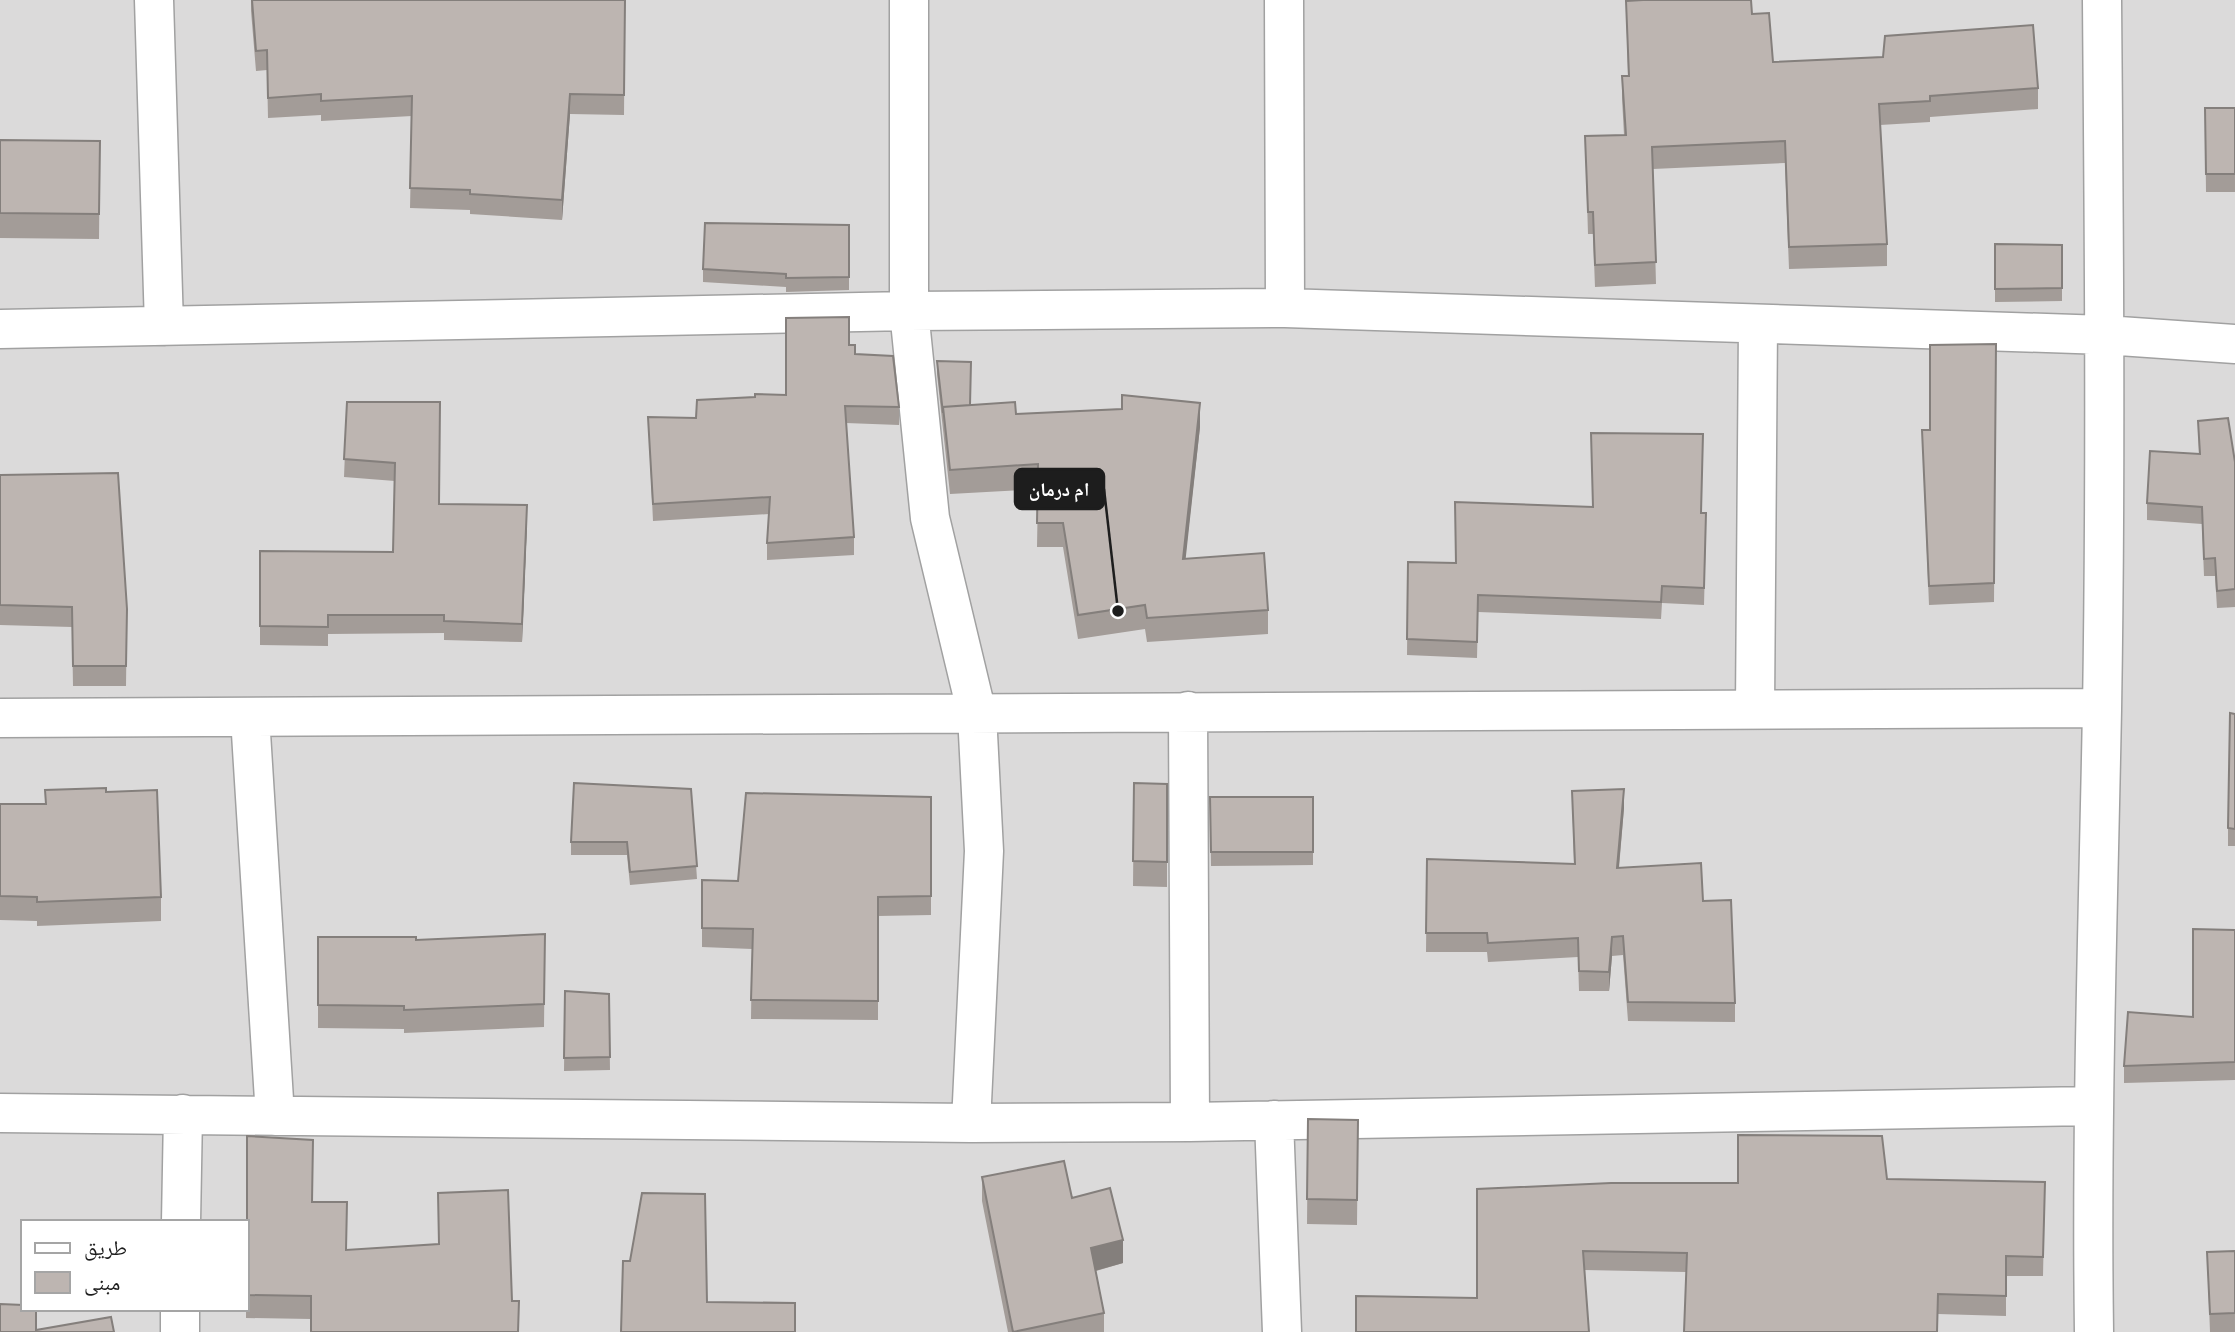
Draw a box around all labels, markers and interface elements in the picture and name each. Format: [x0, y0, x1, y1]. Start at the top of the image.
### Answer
callout: ام درمان [1015, 469, 1104, 509]
text: ام درمان [1029, 478, 1089, 503]
legend [21, 1220, 248, 1311]
text: طريق [84, 1235, 127, 1261]
text: مبنى [84, 1270, 120, 1296]

